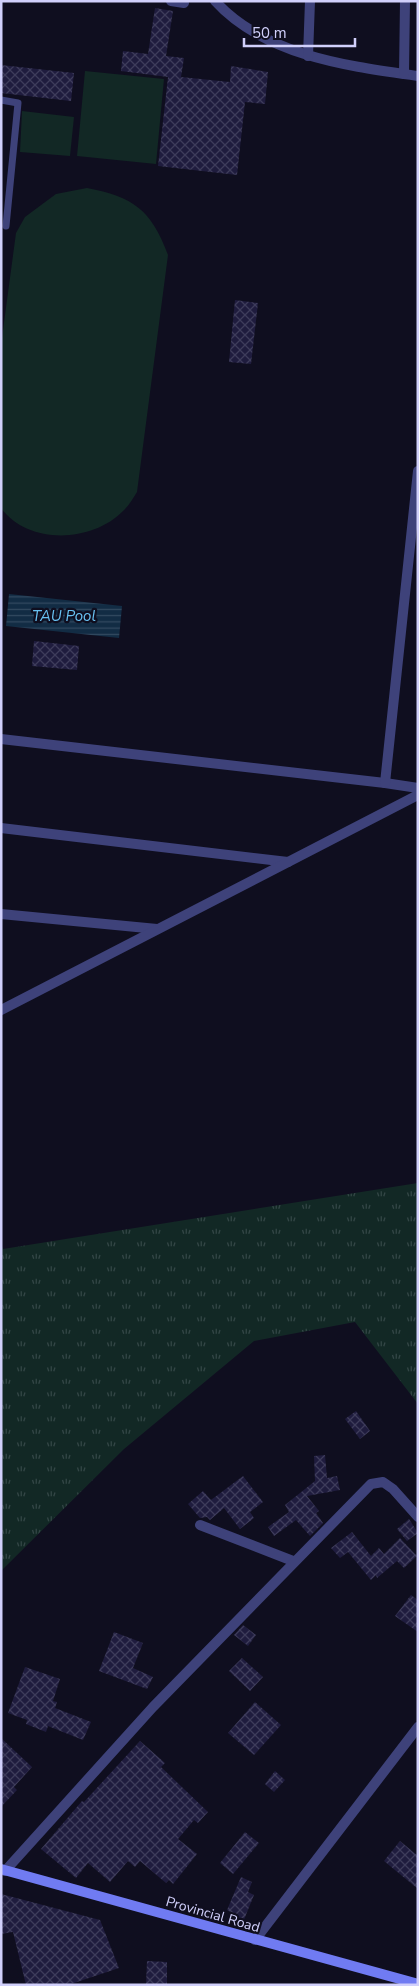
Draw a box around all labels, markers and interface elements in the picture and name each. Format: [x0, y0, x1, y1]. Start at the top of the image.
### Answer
scale bar [244, 15, 355, 47]
text: 50 m [252, 23, 287, 43]
water label: TAU Pool [32, 606, 96, 626]
street label: Provincial Road [164, 1892, 262, 1937]

